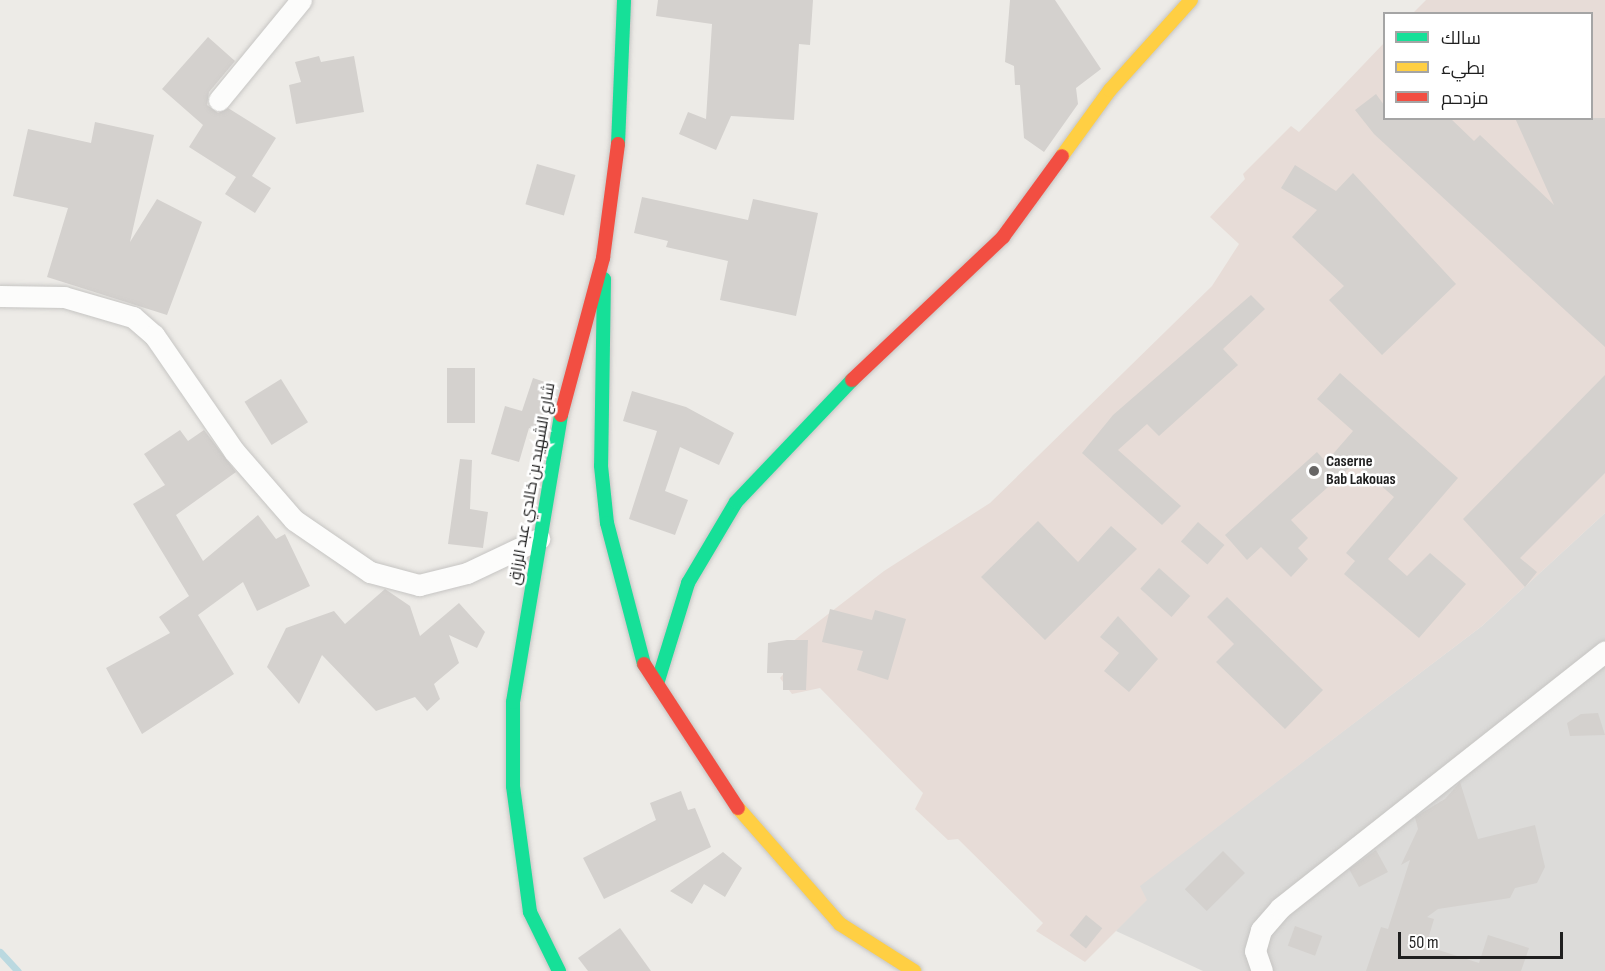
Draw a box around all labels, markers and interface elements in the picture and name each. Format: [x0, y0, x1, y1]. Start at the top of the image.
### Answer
legend [1383, 12, 1593, 120]
text: سالك [1441, 28, 1481, 49]
text: بطيء [1441, 58, 1485, 79]
text: مزدحم [1441, 88, 1489, 109]
street label: شارع الشهيد بن خالدي عبد الرزاق [506, 381, 560, 587]
place label: Caserne Bab Lakouas [1326, 452, 1396, 490]
marker: Caserne Bab Lakouas [1307, 464, 1321, 478]
scale bar [1401, 920, 1566, 958]
text: 50 m [1409, 932, 1439, 953]

